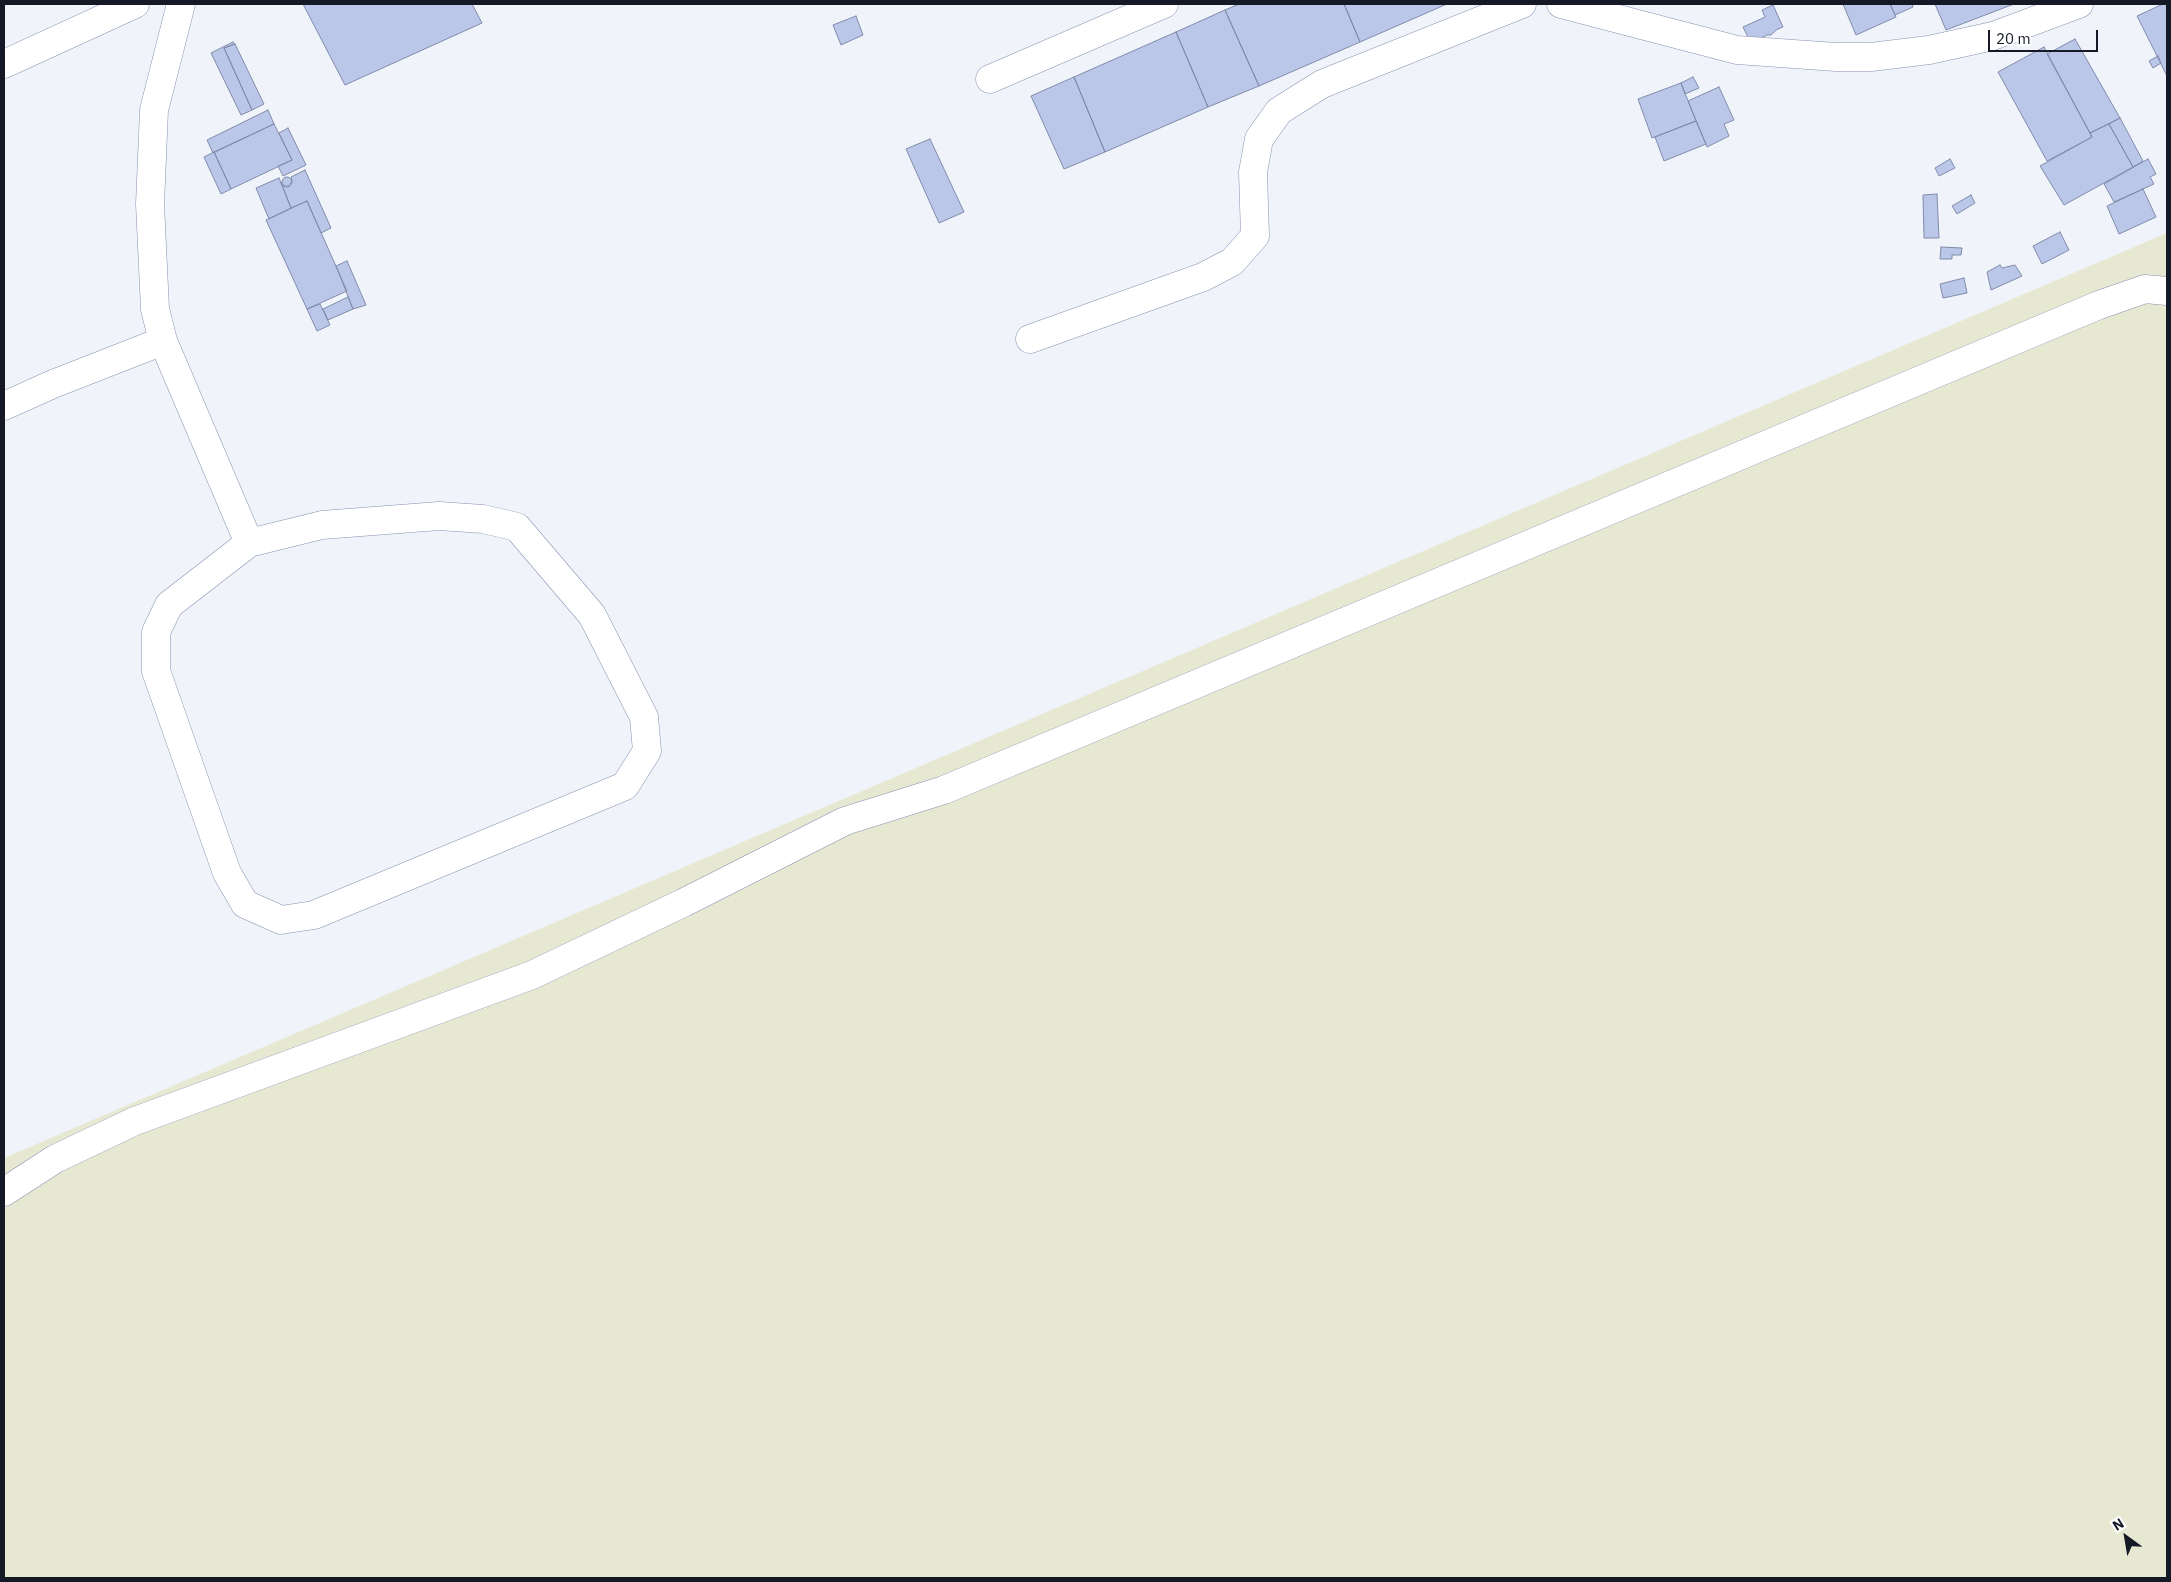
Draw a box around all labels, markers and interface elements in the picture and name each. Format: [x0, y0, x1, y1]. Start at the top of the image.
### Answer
scale bar [1991, 20, 2101, 52]
text: 20 m [1996, 29, 2031, 48]
north arrow [2101, 1512, 2151, 1562]
text: N [2109, 1514, 2127, 1535]

